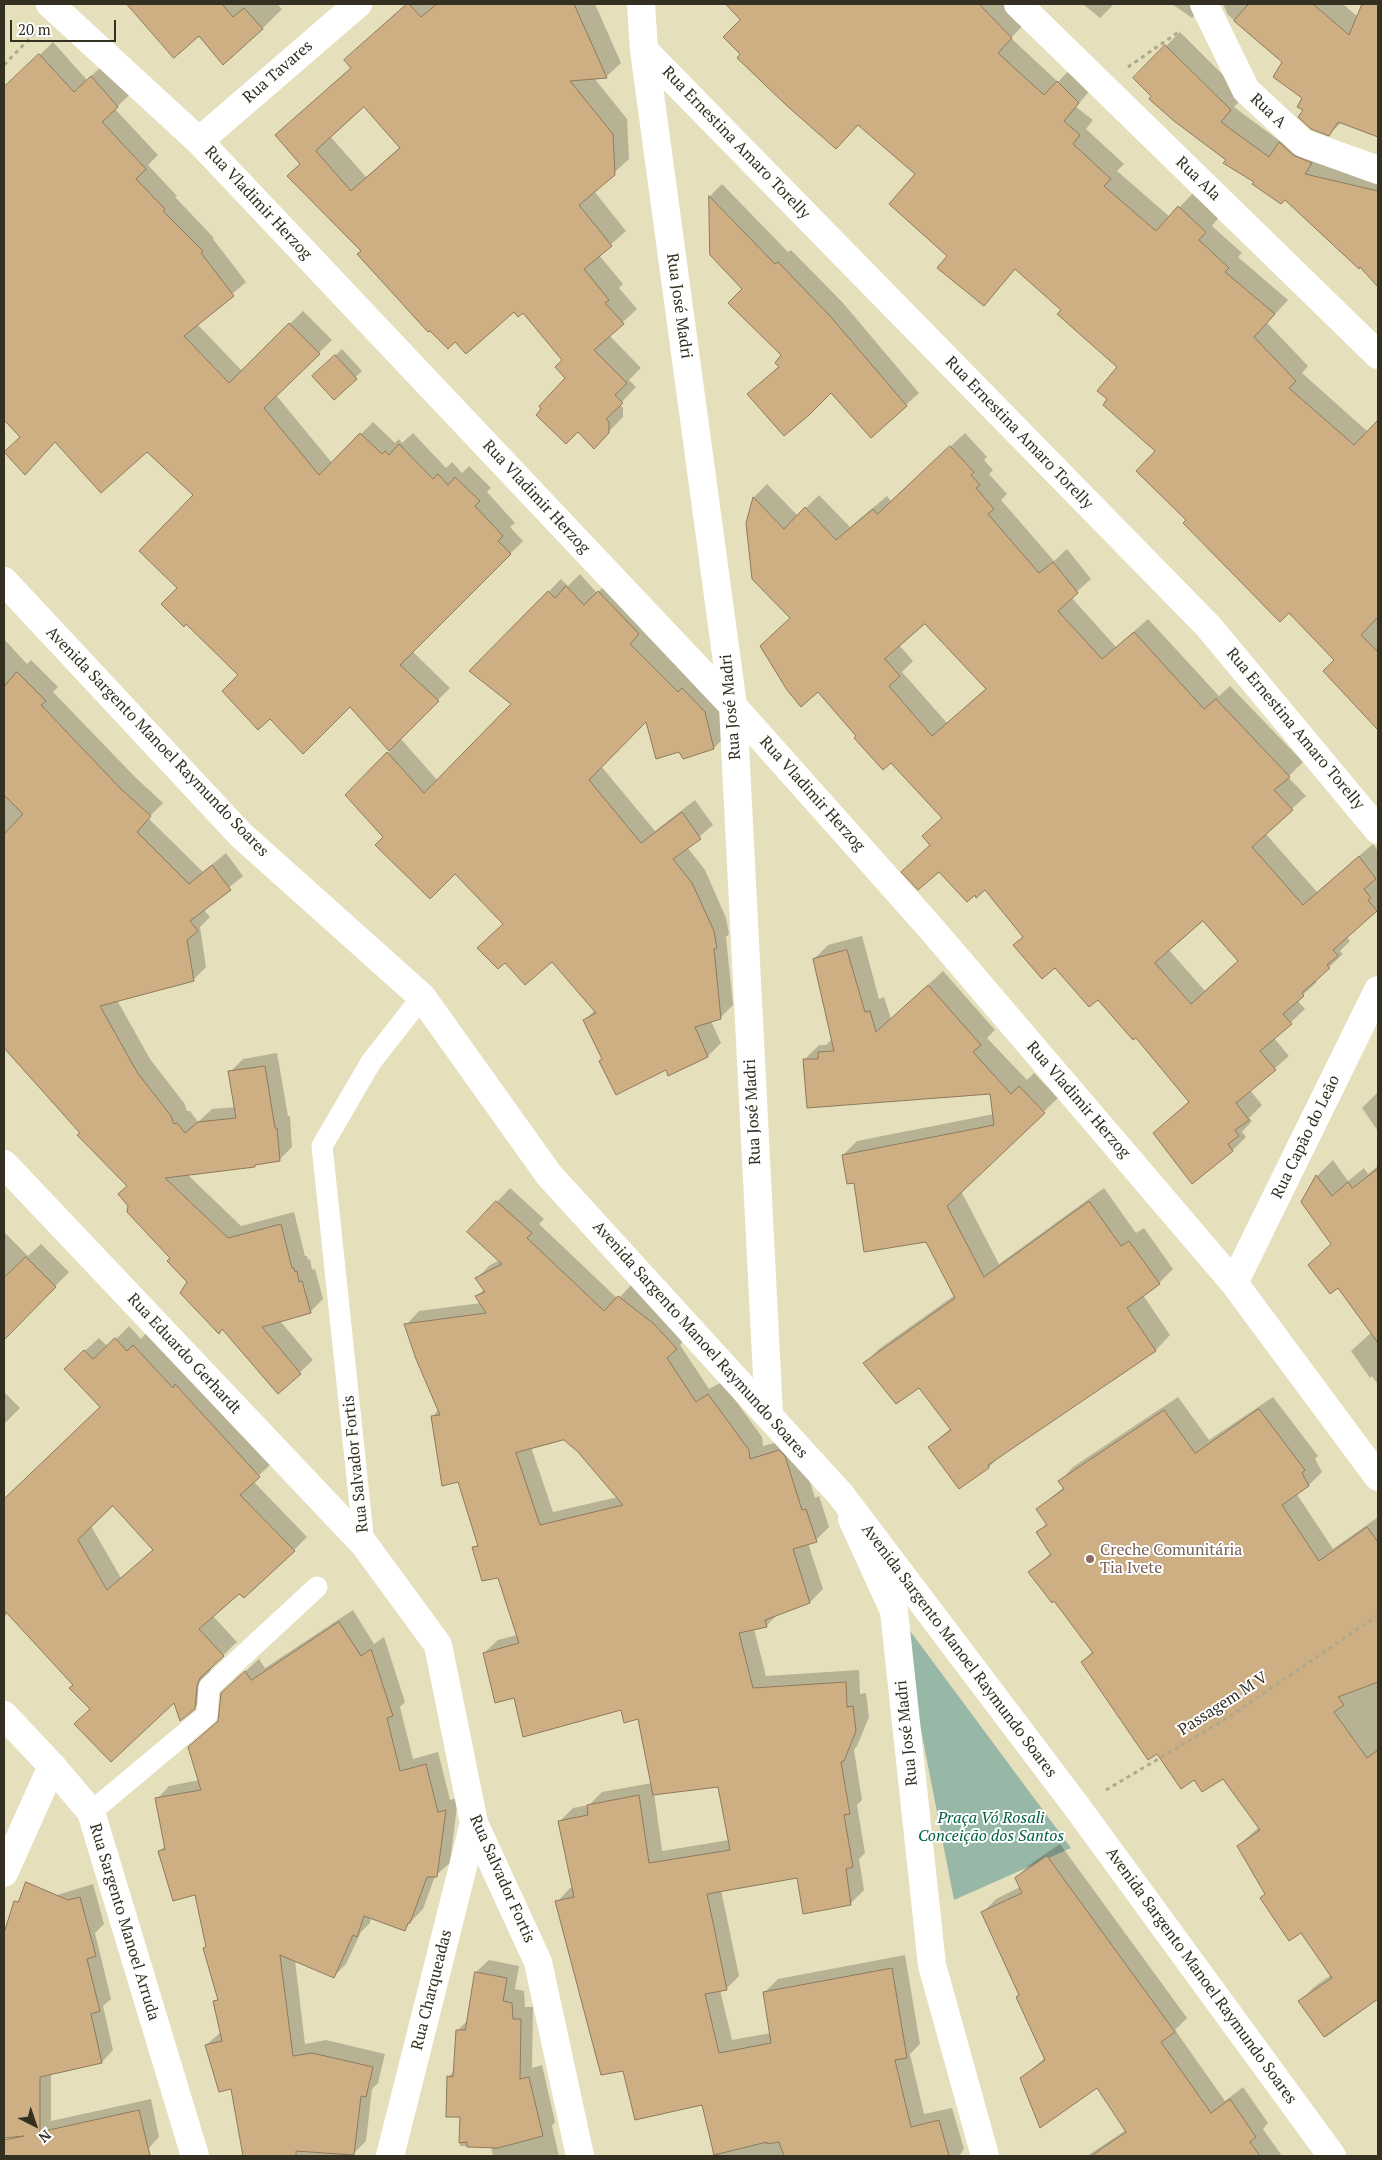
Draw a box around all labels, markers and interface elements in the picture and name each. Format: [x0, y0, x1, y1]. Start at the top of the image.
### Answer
scale bar [12, 10, 119, 42]
text: 20 m [18, 19, 51, 39]
street label: Rua Tavares [239, 36, 317, 108]
street label: Rua Ernestina Amaro Torelly [658, 63, 814, 223]
street label: Rua A [1246, 90, 1290, 132]
street label: Rua Vladimir Herzog [200, 142, 316, 264]
street label: Rua Ala [1171, 153, 1225, 205]
street label: Rua José Madri [662, 252, 696, 360]
street label: Rua Ernestina Amaro Torelly [941, 353, 1097, 513]
street label: Rua Vladimir Herzog [478, 436, 594, 558]
street label: Avenida Sargento Manoel Raymundo Soares [42, 623, 272, 861]
street label: Rua Ernestina Amaro Torelly [1222, 644, 1368, 814]
street label: Rua José Madri [717, 653, 745, 761]
street label: Rua Vladimir Herzog [755, 732, 869, 856]
street label: Rua Vladimir Herzog [1022, 1038, 1134, 1162]
street label: Rua José Madri [741, 1058, 765, 1166]
street label: Rua Capão do Leão [1268, 1072, 1344, 1202]
street label: Avenida Sargento Manoel Raymundo Soares [588, 1217, 812, 1463]
street label: Rua Eduardo Gerhardt [123, 1290, 245, 1418]
street label: Rua Salvador Fortis [339, 1394, 373, 1534]
street label: Avenida Sargento Manoel Raymundo Soares [857, 1520, 1061, 1782]
place label: Creche Comunitária Tia Ivete [1100, 1540, 1242, 1578]
marker: Creche Comunitária Tia Ivete [1084, 1553, 1096, 1565]
street label: Passagem M V [1175, 1668, 1271, 1740]
street label: Rua José Madri [892, 1679, 922, 1787]
park label: Praça Vó Rosali Conceição dos Santos [918, 1808, 1064, 1846]
street label: Rua Salvador Fortis [465, 1812, 539, 1946]
street label: Rua Sargento Manoel Arruda [85, 1821, 163, 2023]
street label: Avenida Sargento Manoel Raymundo Soares [1101, 1844, 1301, 2108]
street label: Rua Charqueadas [408, 1928, 456, 2052]
north arrow [10, 2100, 60, 2150]
text: N [35, 2126, 55, 2147]

